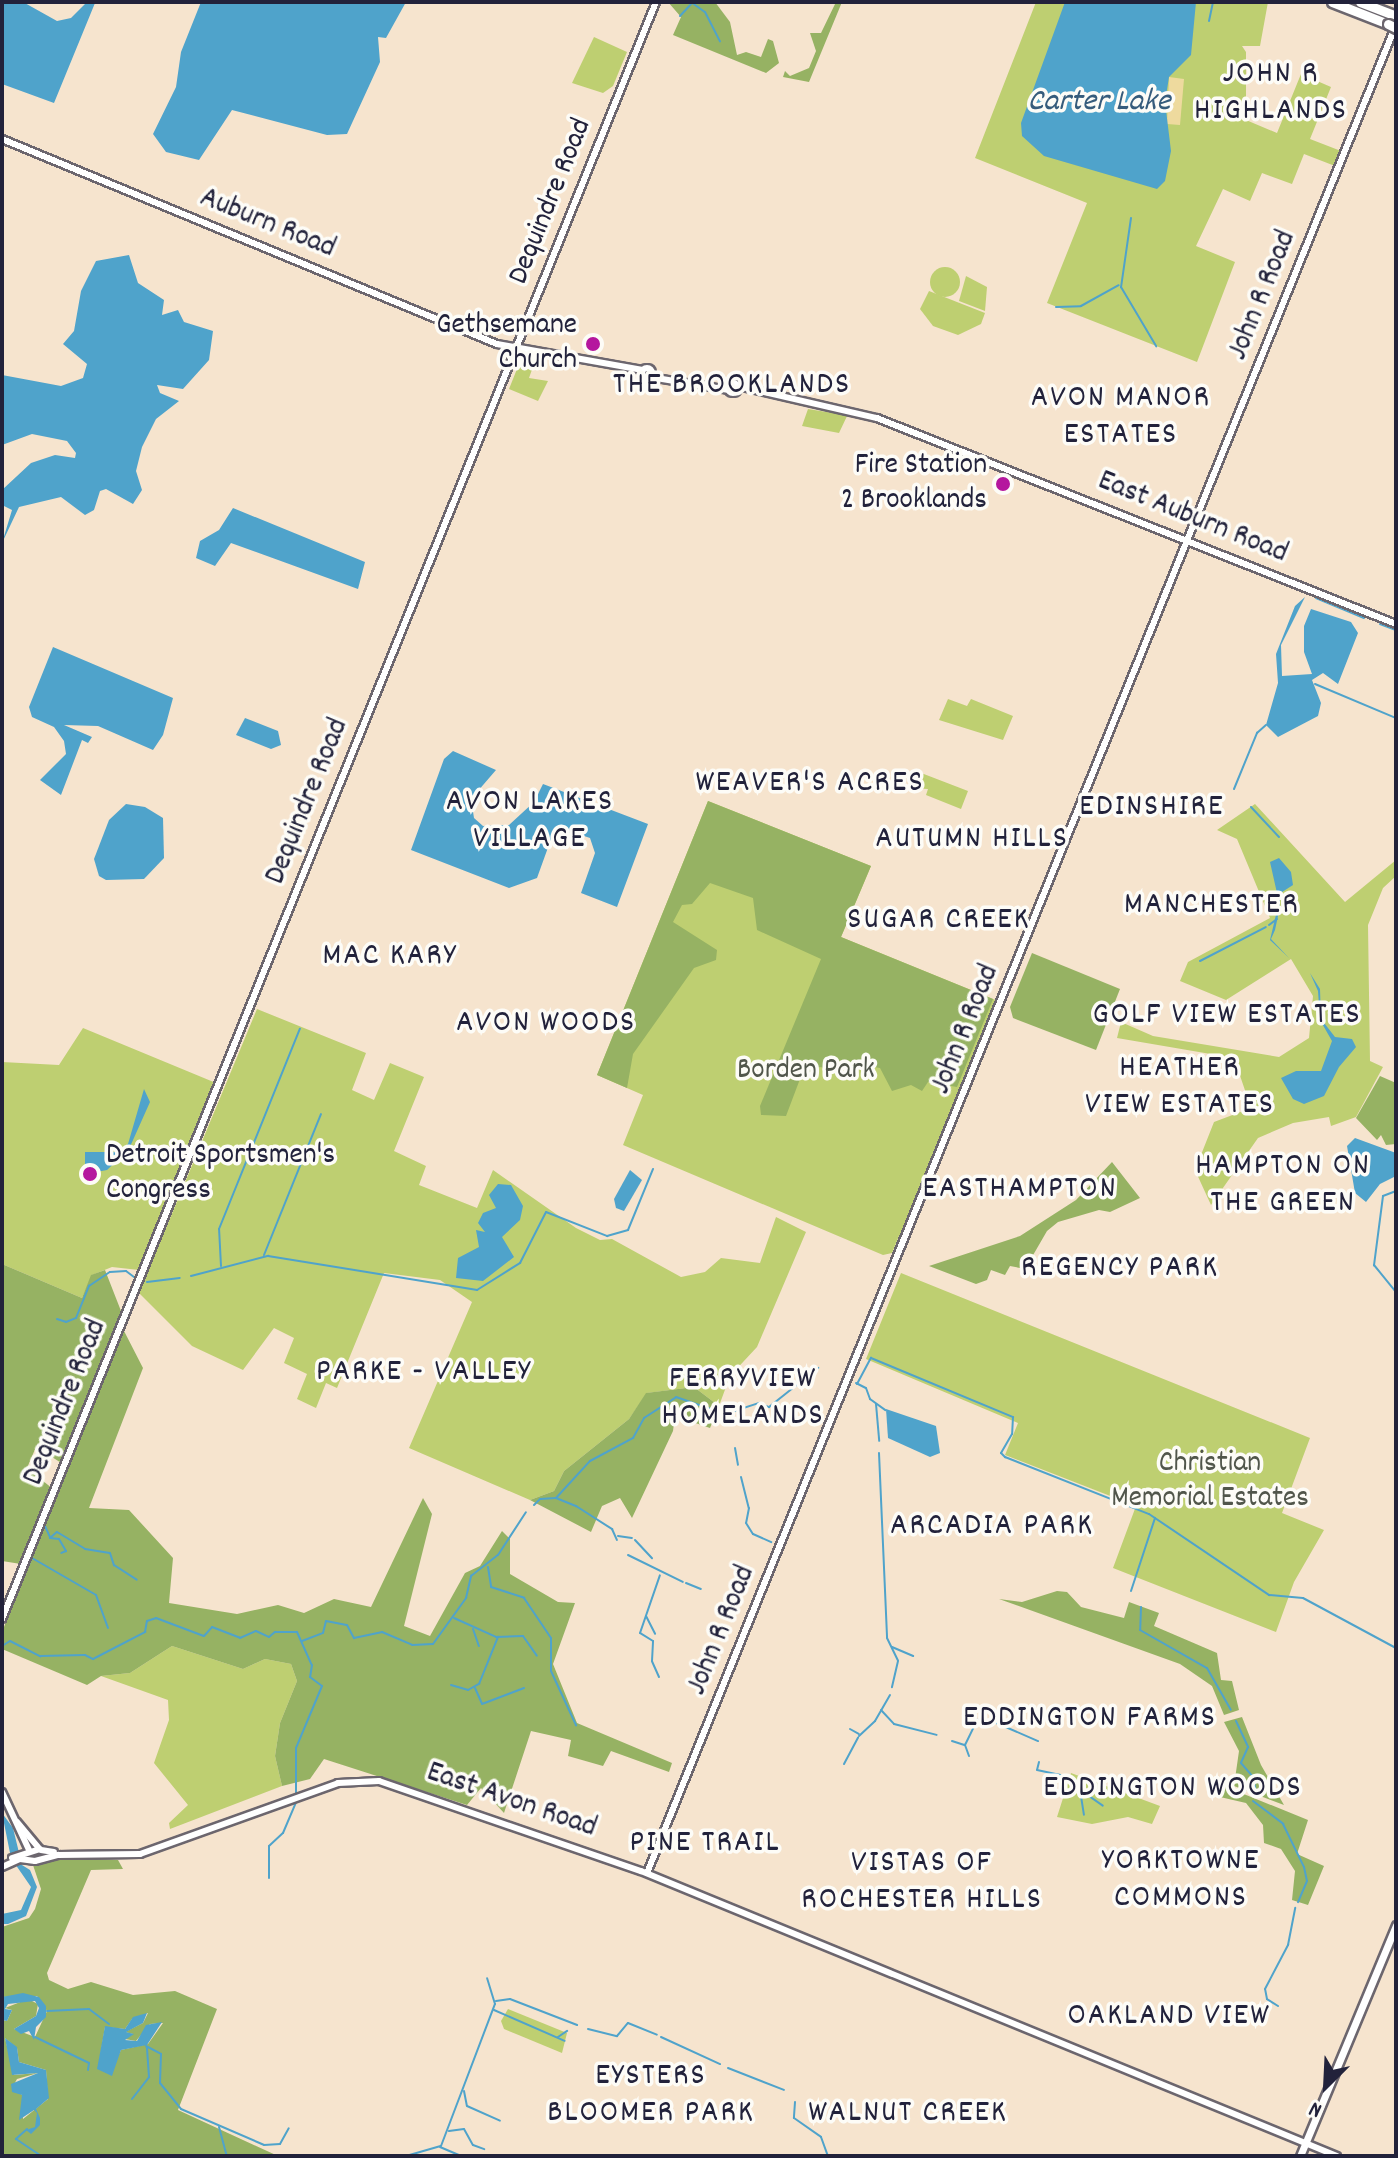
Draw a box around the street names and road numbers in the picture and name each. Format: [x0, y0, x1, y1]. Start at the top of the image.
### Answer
street label: Dequindre Road [502, 114, 602, 290]
street label: Auburn Road [194, 181, 340, 269]
street label: John R Road [1222, 226, 1306, 366]
street label: East Auburn Road [1092, 465, 1292, 573]
street label: Dequindre Road [259, 714, 359, 890]
street label: John R Road [925, 960, 1009, 1100]
street label: Dequindre Road [17, 1315, 117, 1491]
street label: John R Road [681, 1561, 765, 1701]
street label: East Avon Road [421, 1756, 601, 1848]

